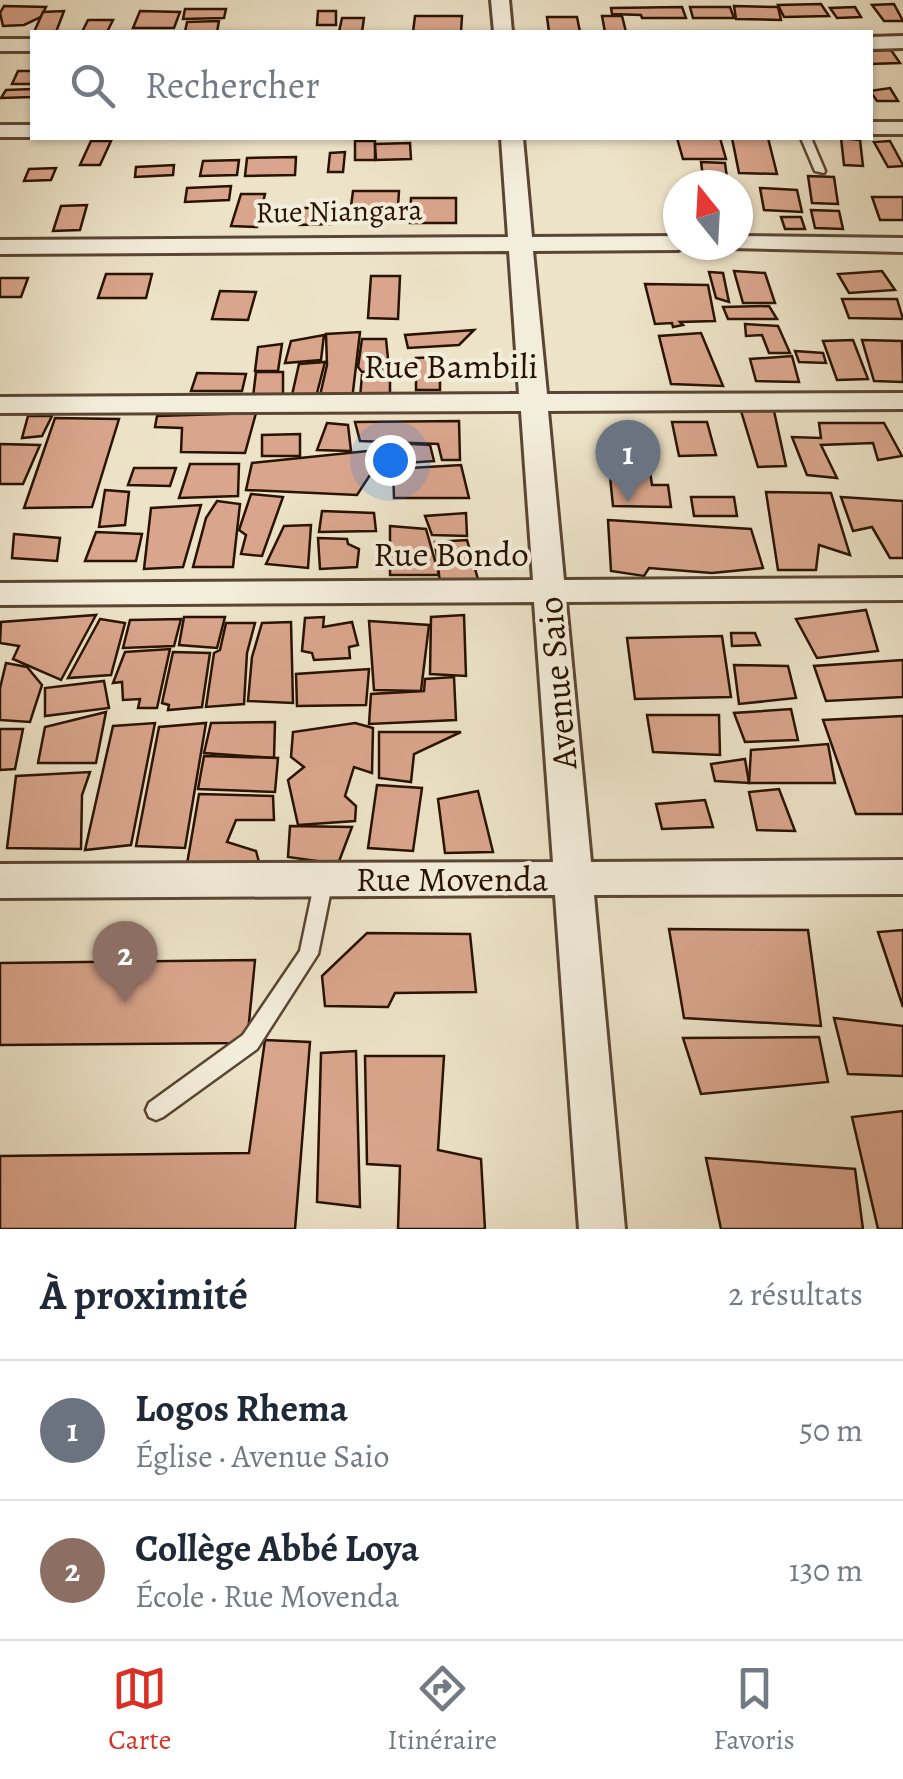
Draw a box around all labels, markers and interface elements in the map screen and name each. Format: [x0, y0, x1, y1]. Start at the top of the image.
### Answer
search box [30, 30, 873, 140]
icon: search [65, 58, 120, 113]
text: Rechercher [145, 59, 320, 111]
north arrow [663, 170, 753, 260]
street label: Rue Niangara [255, 190, 423, 232]
street label: Rue Bambili [364, 342, 538, 390]
pin: 1 [596, 420, 660, 502]
your location [365, 435, 416, 486]
street label: Rue Bondo [373, 530, 529, 578]
street label: Avenue Saio [526, 595, 589, 772]
street label: Rue Movenda [356, 855, 549, 903]
pin: 2 [92, 920, 158, 1003]
text: À proximité [40, 1266, 248, 1323]
text: 2 résultats [728, 1272, 863, 1316]
text: Logos Rhema [135, 1382, 348, 1434]
text: 1 [67, 1408, 78, 1452]
text: 50 m [799, 1408, 863, 1452]
text: Église · Avenue Saio [135, 1434, 390, 1478]
text: Collège Abbé Loya [135, 1522, 419, 1574]
text: 2 [65, 1548, 80, 1592]
text: 130 m [789, 1548, 863, 1592]
text: École · Rue Movenda [135, 1574, 399, 1618]
tab: Carte [108, 1661, 171, 1759]
tab: Itinéraire [388, 1661, 497, 1759]
tab: Favoris [713, 1661, 795, 1759]

